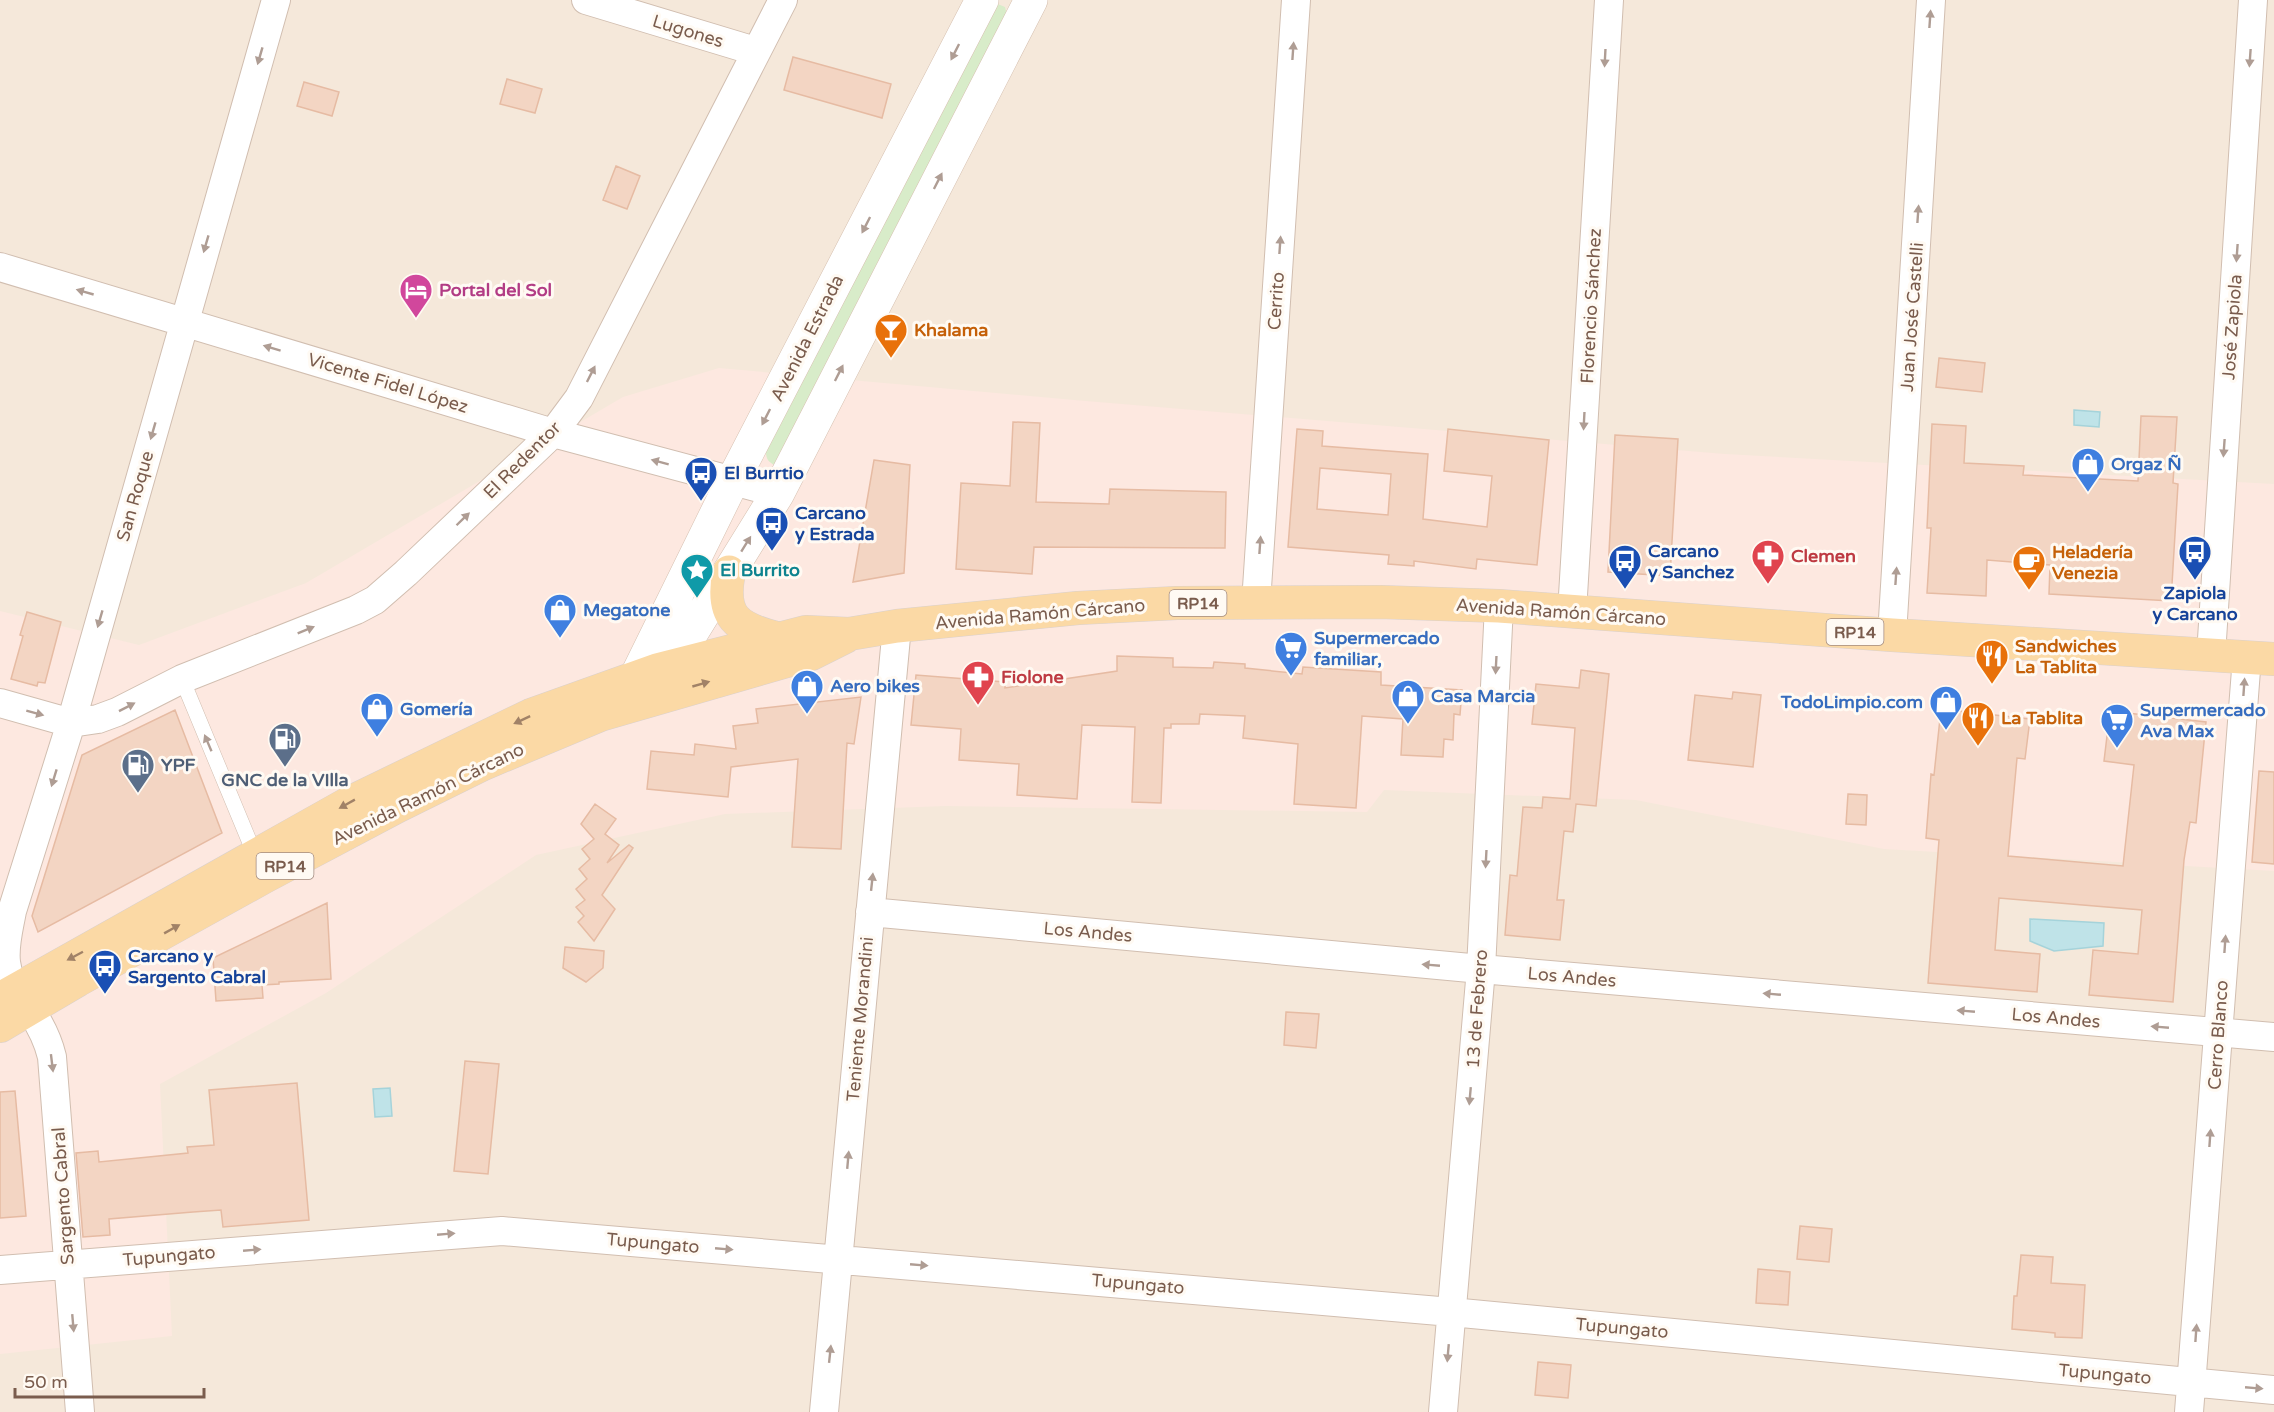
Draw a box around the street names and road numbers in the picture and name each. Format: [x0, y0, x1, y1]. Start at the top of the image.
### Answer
street label: Lugones [650, 10, 726, 52]
street label: Florencio Sánchez [1576, 228, 1606, 384]
street label: Juan José Castelli [1896, 242, 1928, 392]
street label: Avenida Estrada [766, 271, 848, 405]
street label: Cerrito [1263, 271, 1289, 331]
street label: José Zapiola [2217, 273, 2247, 381]
street label: Vicente Fidel López [305, 348, 471, 418]
street label: El Redentor [479, 417, 565, 503]
street label: San Roque [112, 448, 158, 544]
road number: RP14 [1170, 590, 1226, 616]
street label: Avenida Ramón Cárcano [934, 594, 1146, 634]
street label: Avenida Ramón Cárcano [1455, 594, 1667, 630]
road number: RP14 [1826, 619, 1884, 645]
street label: Avenida Ramón Cárcano [328, 738, 528, 850]
road number: RP14 [256, 853, 314, 879]
street label: Los Andes [1043, 917, 1133, 947]
street label: Teniente Morandini [842, 936, 878, 1102]
street label: 13 de Febrero [1462, 948, 1492, 1069]
street label: Los Andes [1527, 962, 1617, 992]
street label: Cerro Blanco [2203, 979, 2233, 1091]
street label: Los Andes [2011, 1003, 2101, 1033]
street label: Sargento Cabral [47, 1126, 79, 1266]
street label: Tupungato [606, 1228, 700, 1258]
street label: Tupungato [122, 1241, 216, 1271]
street label: Tupungato [1091, 1269, 1185, 1299]
street label: Tupungato [1575, 1313, 1669, 1343]
street label: Tupungato [2058, 1359, 2152, 1389]

